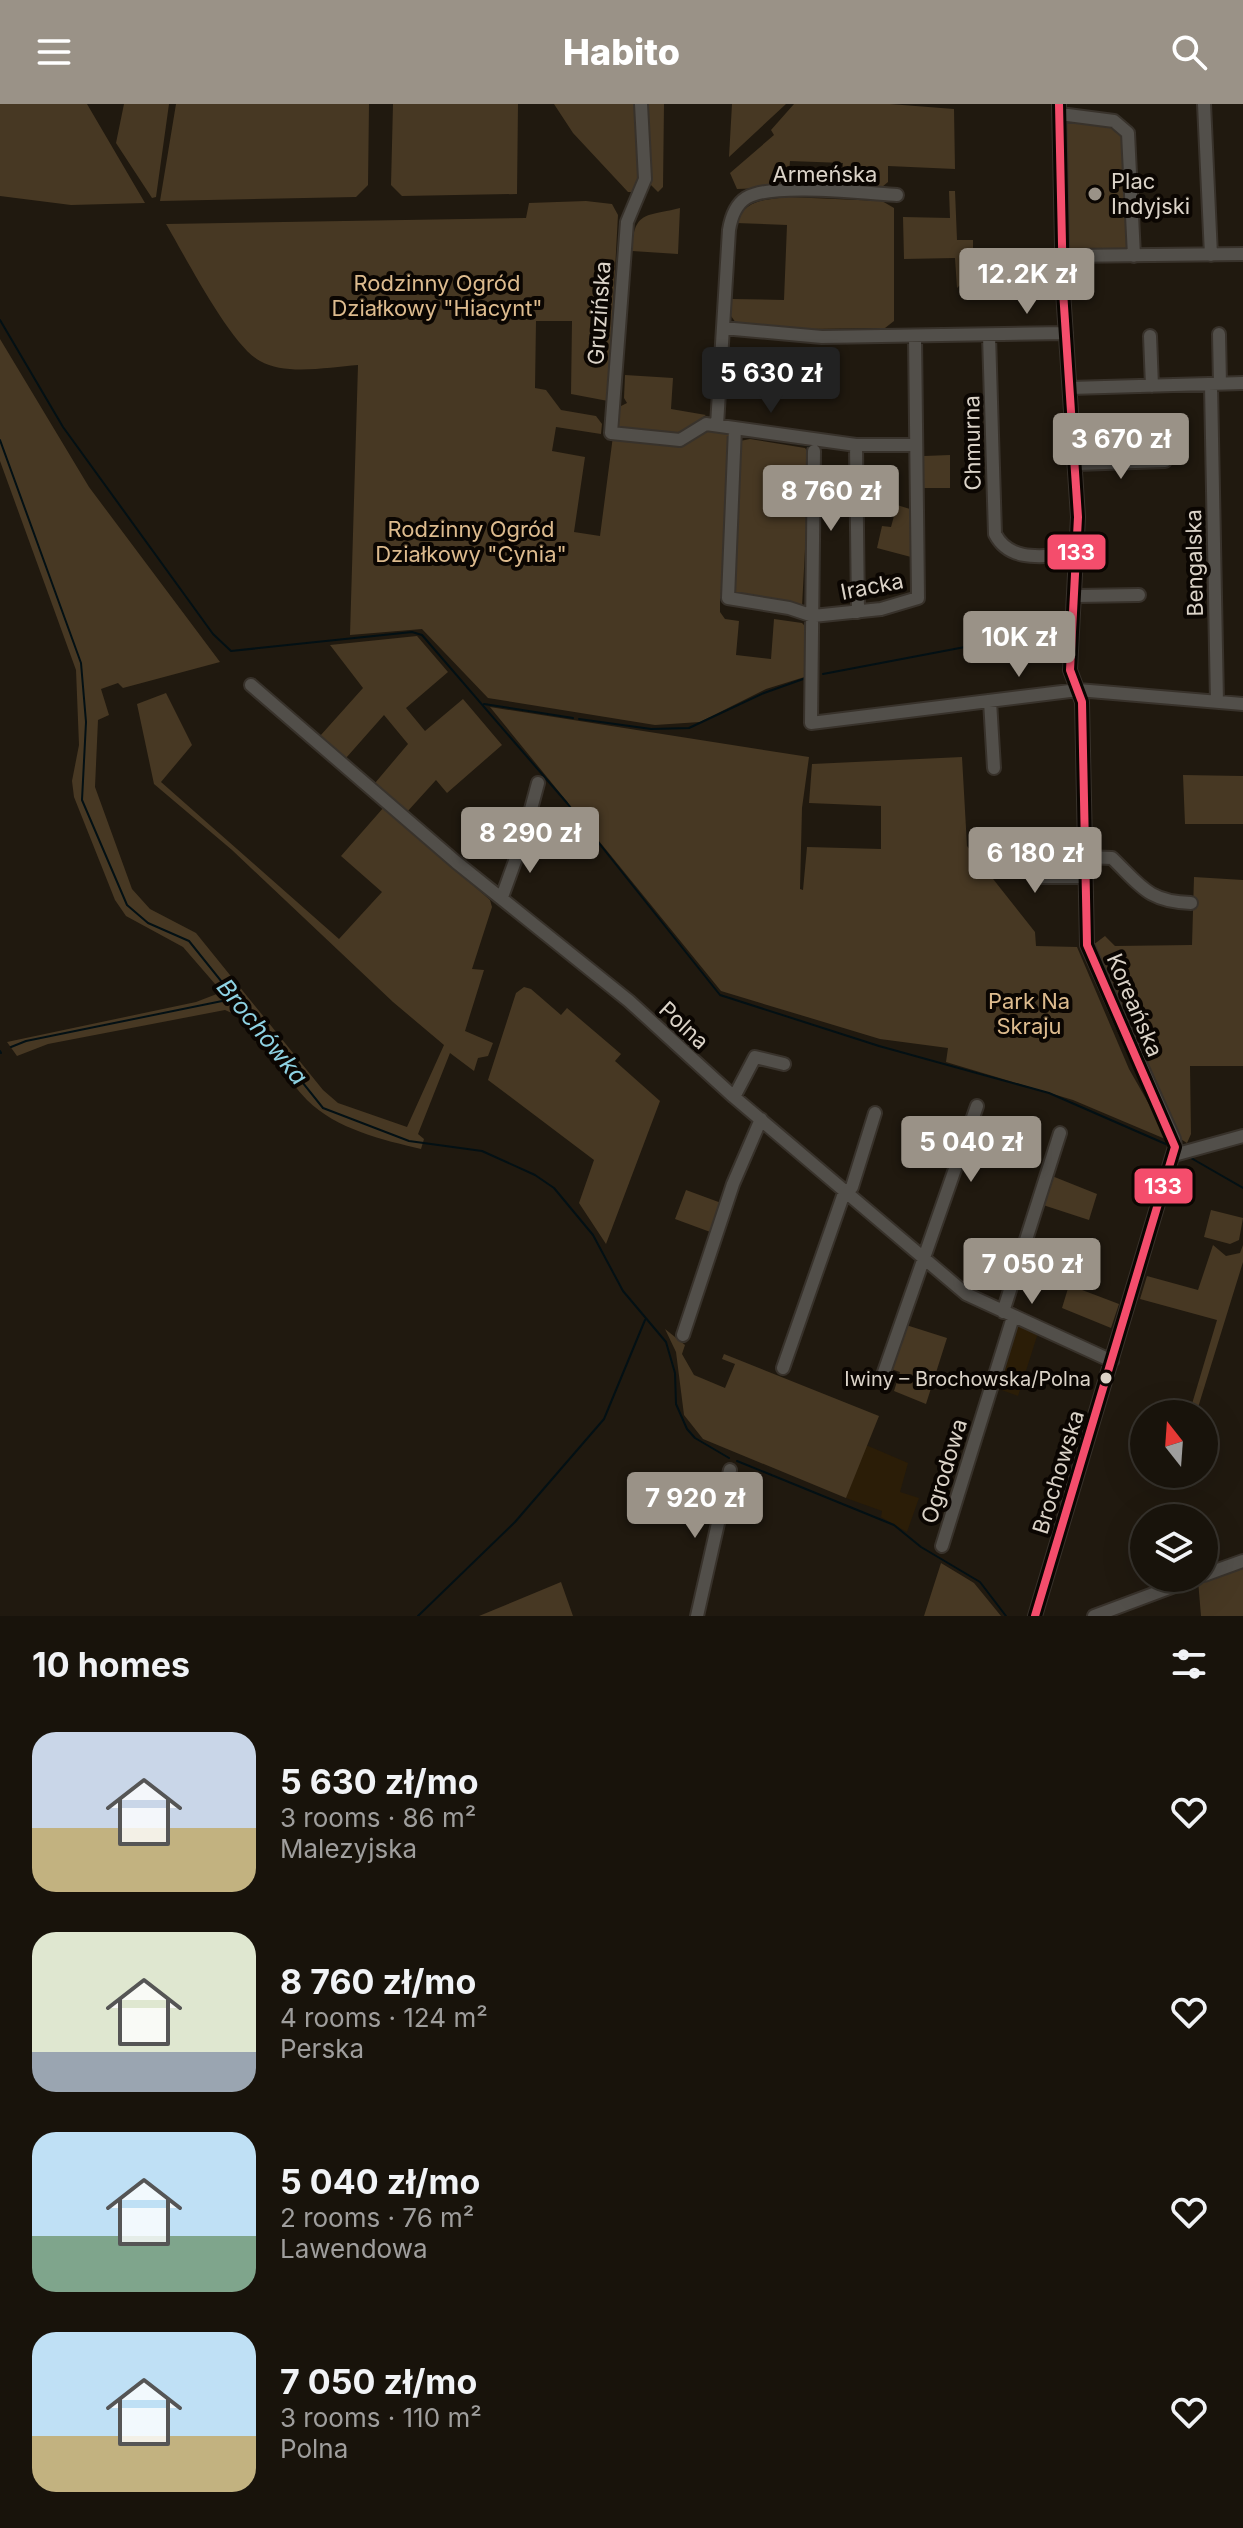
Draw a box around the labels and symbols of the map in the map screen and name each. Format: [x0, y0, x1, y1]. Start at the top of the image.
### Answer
street label: Armeńska [773, 161, 877, 187]
place label: Plac Indyjski [1111, 168, 1190, 219]
marker: Plac Indyjski [1086, 185, 1104, 203]
pin: 12.2K zł [944, 248, 1110, 316]
street label: Gruzińska [582, 260, 616, 366]
park label: Rodzinny Ogród Działkowy "Hiacynt" [331, 270, 543, 321]
pin: 5 630 zł [688, 347, 854, 415]
street label: Chmurna [958, 395, 986, 491]
pin: 3 670 zł [1038, 413, 1204, 481]
pin: 8 760 zł [748, 465, 914, 533]
street label: Bengalska [1180, 509, 1208, 617]
park label: Rodzinny Ogród Działkowy "Cynia" [375, 516, 567, 567]
line badge: 133 [1046, 533, 1107, 571]
text: 133 [1057, 539, 1095, 565]
street label: Iracka [838, 567, 906, 605]
pin: 10K zł [954, 611, 1084, 679]
pin: 8 290 zł [447, 807, 613, 875]
pin: 6 180 zł [952, 827, 1118, 895]
street label: Koreańska [1102, 950, 1168, 1060]
water label: Brochówka [211, 973, 314, 1090]
park label: Park Na Skraju [988, 988, 1070, 1039]
street label: Polna [654, 996, 714, 1054]
pin: 5 040 zł [888, 1116, 1054, 1184]
line badge: 133 [1133, 1167, 1194, 1205]
text: 133 [1144, 1173, 1182, 1199]
pin: 7 050 zł [949, 1238, 1115, 1306]
place label: Iwiny – Brochowska/Polna [844, 1367, 1091, 1391]
marker: Iwiny – Brochowska/Polna [1098, 1370, 1114, 1386]
north arrow [1130, 1400, 1218, 1488]
street label: Brochowska [1027, 1407, 1089, 1537]
street label: Ogrodowa [916, 1416, 972, 1526]
pin: 7 920 zł [612, 1472, 778, 1540]

